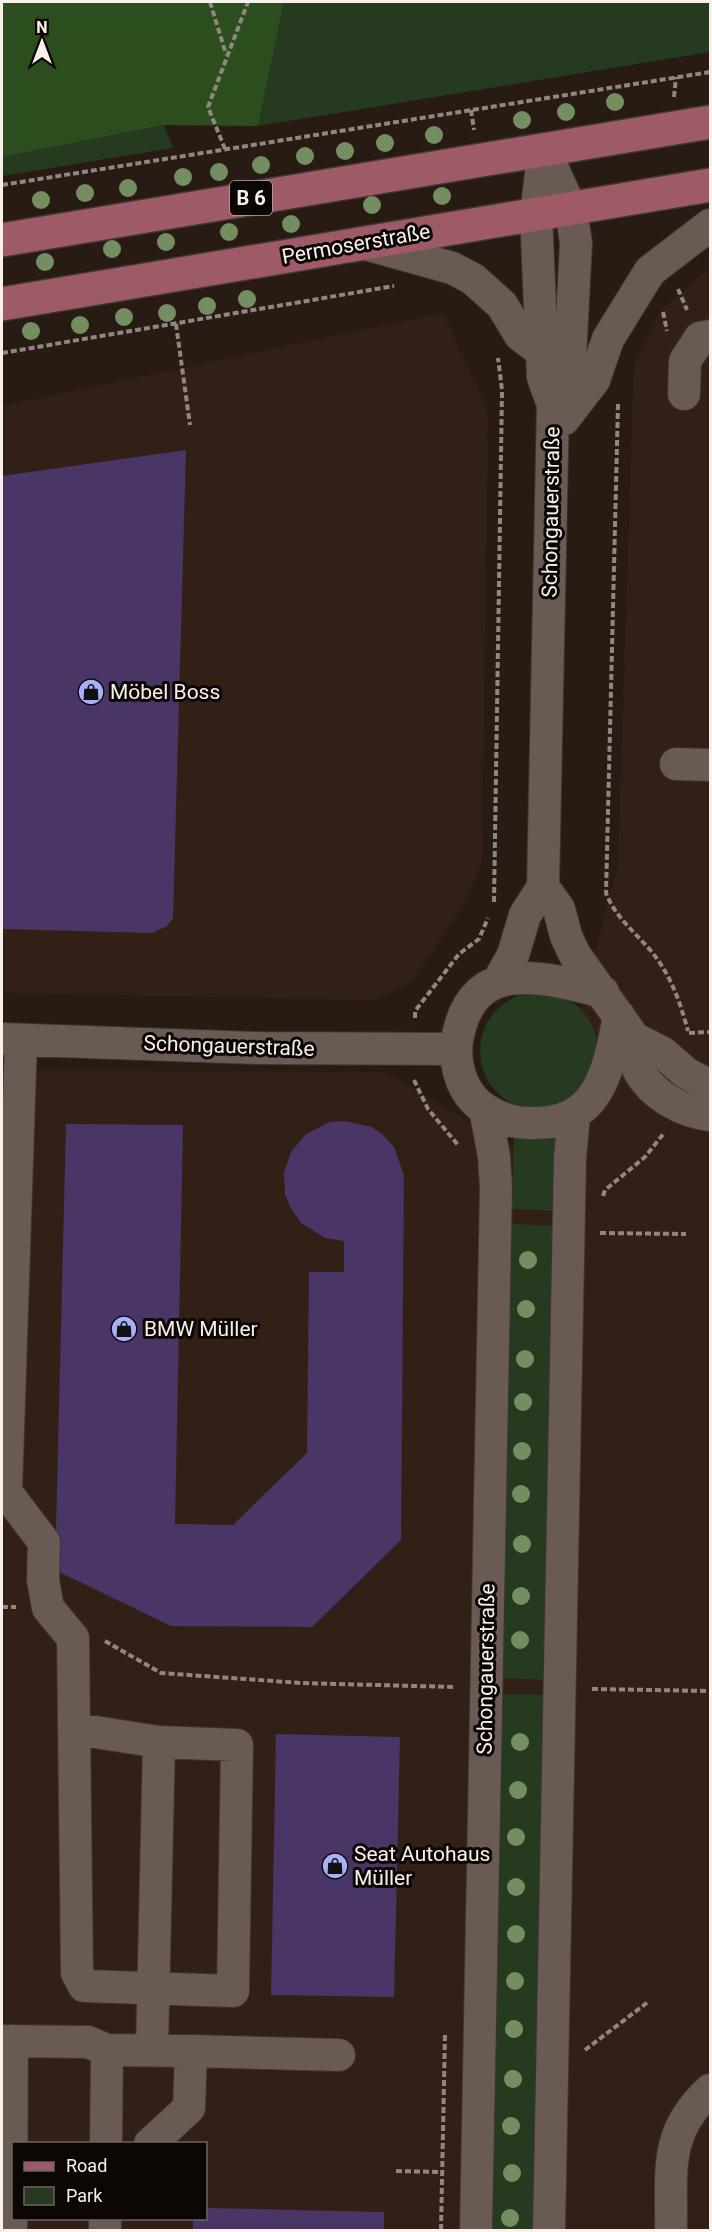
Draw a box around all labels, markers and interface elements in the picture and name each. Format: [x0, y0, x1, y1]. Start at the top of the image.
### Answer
north arrow [12, 12, 72, 72]
text: N [36, 18, 48, 37]
road number: B 6 [230, 181, 272, 215]
street label: Permoserstraße [280, 219, 432, 269]
street label: Schongauerstraße [538, 426, 564, 598]
shop icon: Möbel Boss [76, 677, 106, 707]
place label: Möbel Boss [110, 680, 220, 704]
street label: Schongauerstraße [143, 1031, 315, 1061]
shop icon: BMW Müller [109, 1314, 139, 1344]
place label: BMW Müller [144, 1317, 258, 1341]
street label: Schongauerstraße [473, 1583, 499, 1755]
place label: Seat Autohaus Müller [354, 1842, 490, 1890]
shop icon: Seat Autohaus Müller [320, 1851, 350, 1881]
legend [12, 2142, 207, 2220]
text: Road [66, 2155, 107, 2176]
text: Park [66, 2185, 103, 2206]

